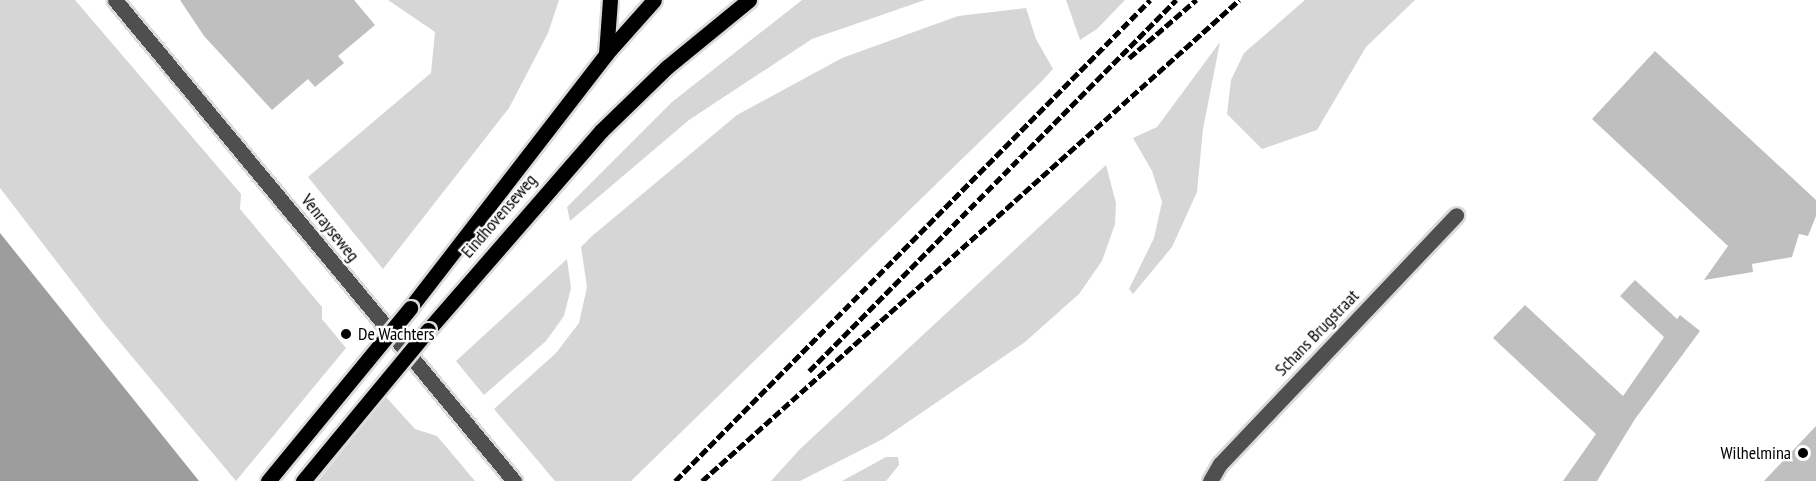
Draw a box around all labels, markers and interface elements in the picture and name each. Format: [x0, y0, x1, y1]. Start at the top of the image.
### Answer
street label: Eindhovenseweg [457, 170, 541, 262]
street label: Venrayseweg [296, 190, 364, 266]
street label: Schans Brugstraat [1271, 285, 1363, 381]
place label: De Wachters [358, 323, 435, 345]
marker: De Wachters [339, 327, 353, 341]
place label: Wilhelmina [1721, 442, 1791, 464]
marker: Wilhelmina [1796, 446, 1810, 460]

